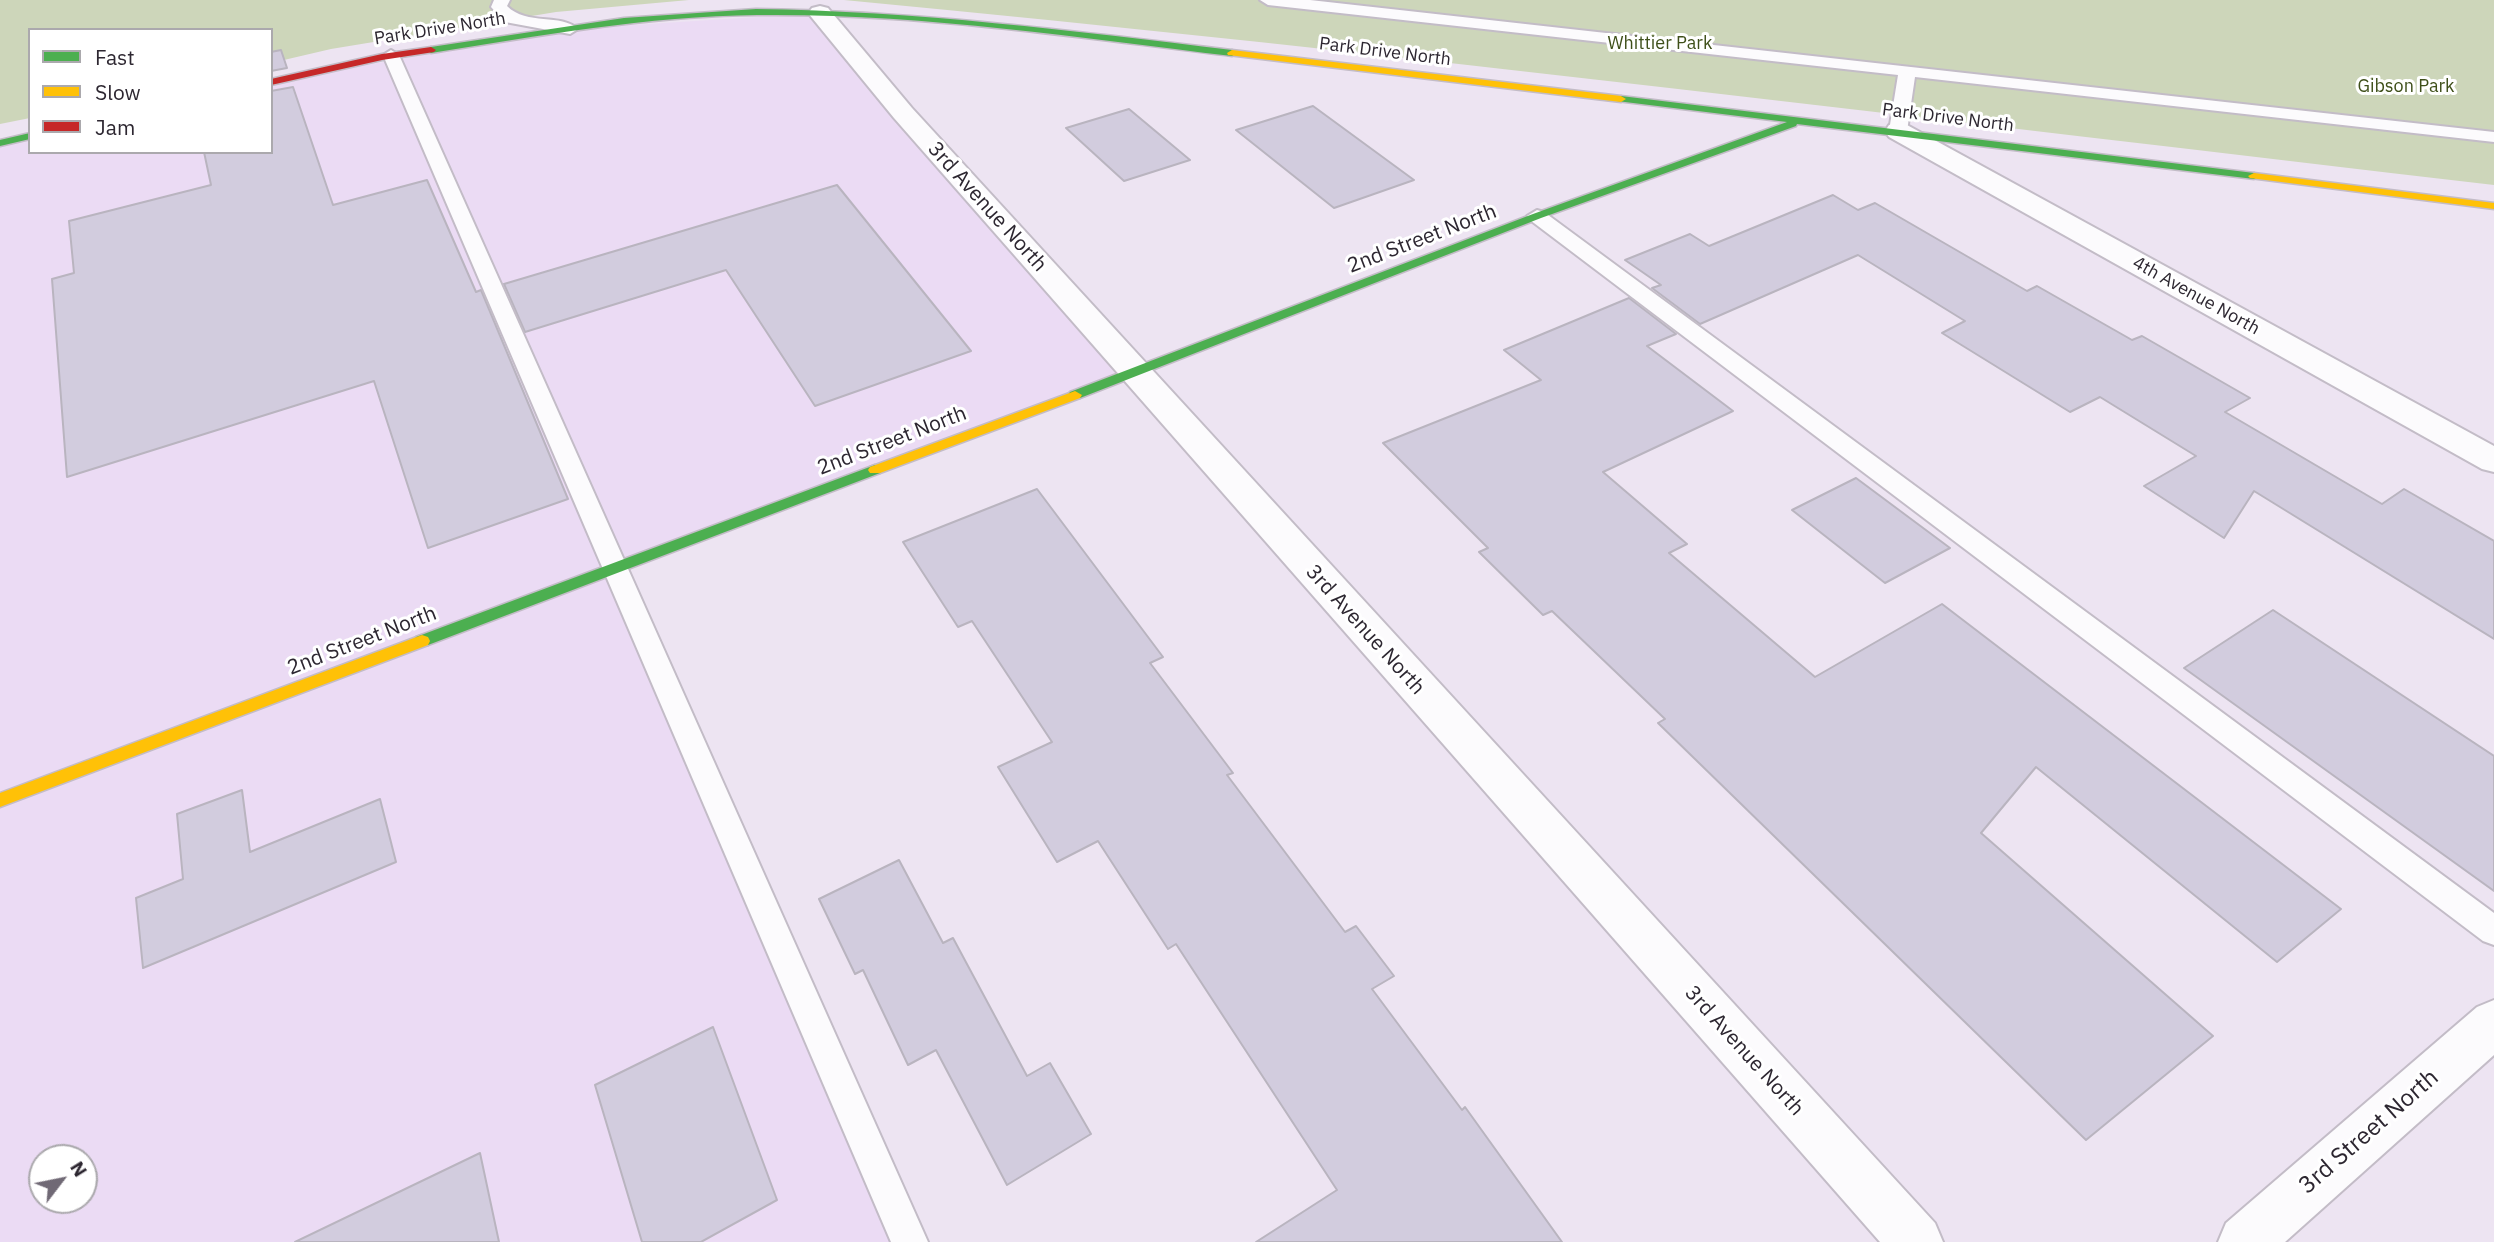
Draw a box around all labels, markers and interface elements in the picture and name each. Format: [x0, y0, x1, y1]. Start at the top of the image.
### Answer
street label: Park Drive North [373, 8, 507, 50]
legend [28, 28, 273, 154]
street label: Park Drive North [1318, 33, 1452, 71]
park label: Whittier Park [1608, 33, 1712, 55]
text: Fast [95, 43, 135, 71]
park label: Gibson Park [2357, 76, 2455, 98]
text: Slow [95, 78, 141, 106]
street label: Park Drive North [1881, 99, 2015, 137]
text: Jam [95, 113, 135, 141]
street label: 3rd Avenue North [922, 137, 1052, 277]
street label: 2nd Street North [1344, 199, 1500, 279]
street label: 4th Avenue North [2129, 252, 2263, 340]
street label: 2nd Street North [814, 401, 970, 481]
street label: 3rd Avenue North [1300, 560, 1430, 700]
street label: 2nd Street North [284, 601, 440, 681]
street label: 3rd Avenue North [1679, 981, 1809, 1121]
street label: 3rd Street North [2293, 1064, 2445, 1200]
north arrow [28, 1144, 98, 1214]
text: N [65, 1157, 93, 1181]

